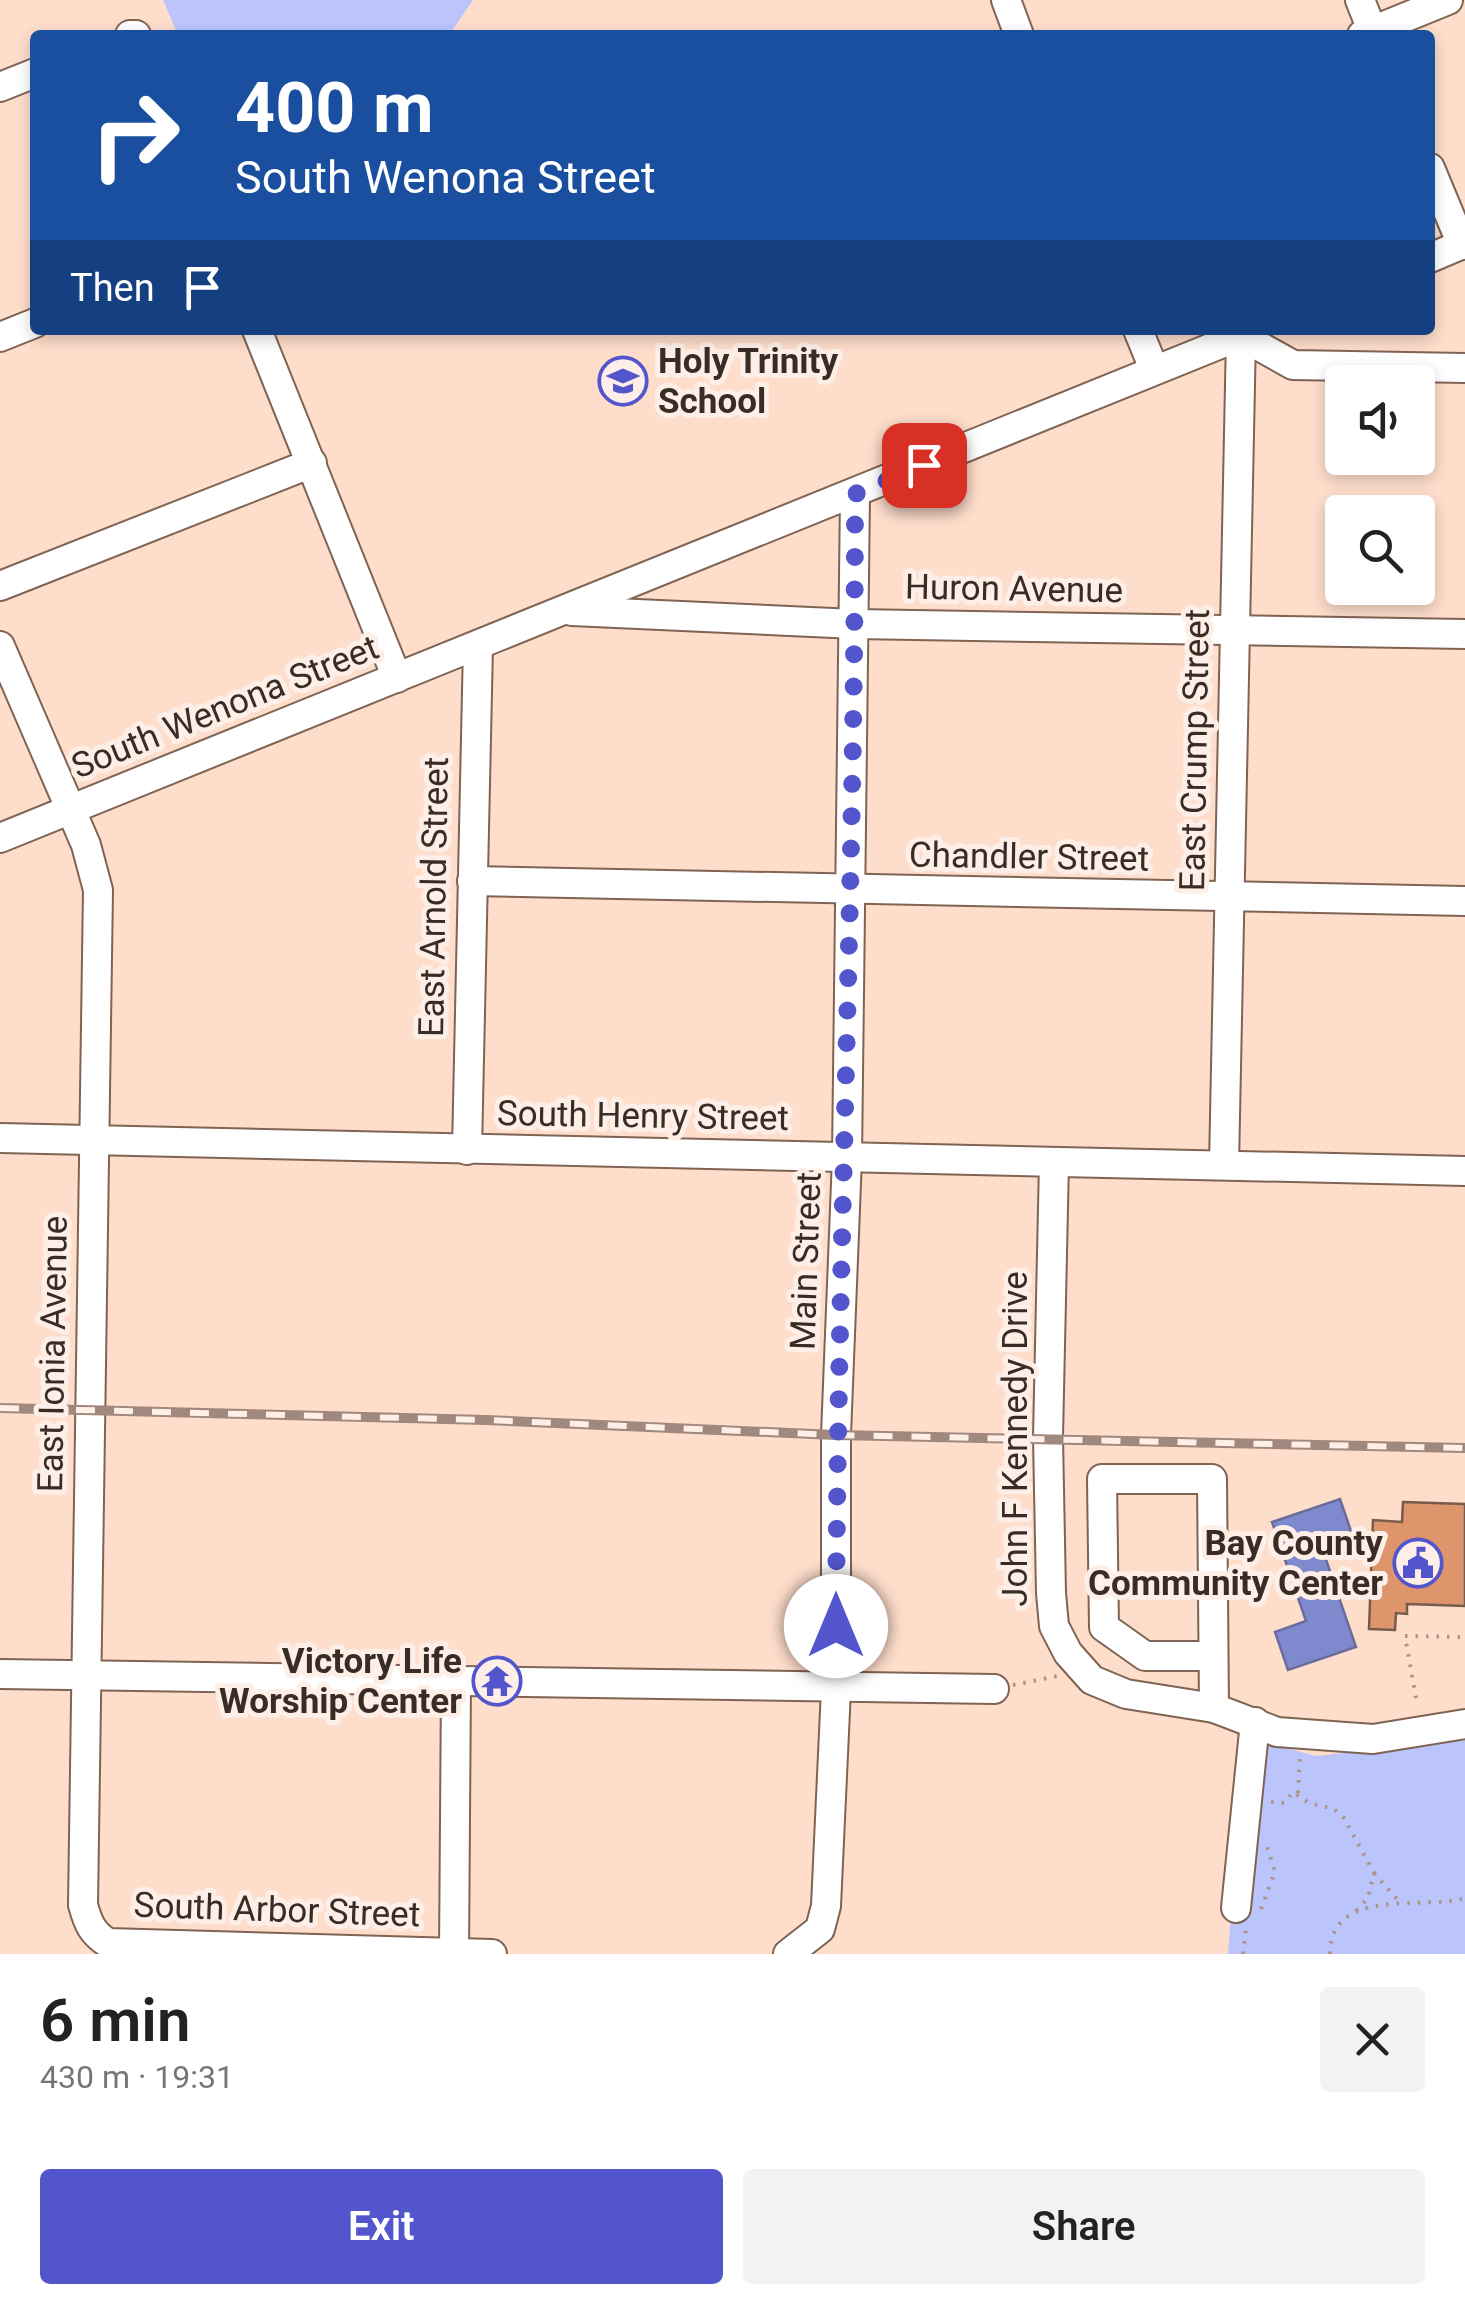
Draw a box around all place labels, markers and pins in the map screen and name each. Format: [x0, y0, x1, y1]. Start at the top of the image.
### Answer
place label: Holy Trinity School [658, 341, 838, 422]
school or university icon: Holy Trinity School [597, 355, 649, 407]
pin [882, 423, 967, 508]
place label: Bay County Community Center [1088, 1523, 1383, 1604]
public building icon: Bay County Community Center [1392, 1537, 1444, 1589]
place label: Victory Life Worship Center [219, 1641, 462, 1722]
temple icon: Victory Life Worship Center [471, 1655, 523, 1707]

